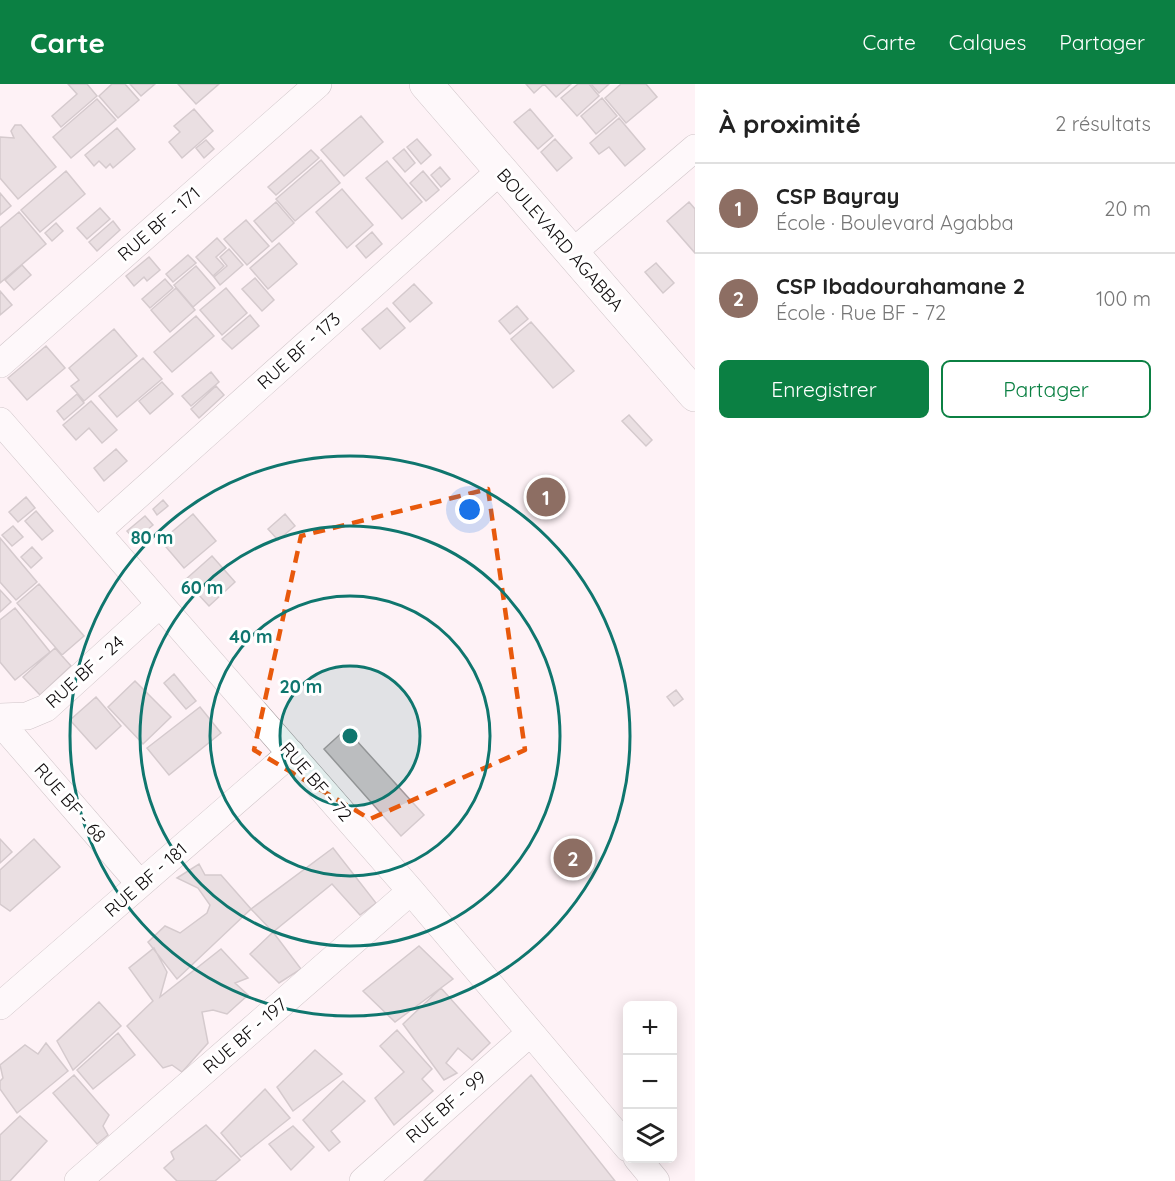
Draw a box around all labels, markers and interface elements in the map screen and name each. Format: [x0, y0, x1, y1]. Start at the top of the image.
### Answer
text: Carte [30, 25, 105, 60]
text: Carte [862, 29, 916, 55]
text: Calques [949, 29, 1026, 55]
text: Partager [1059, 29, 1145, 55]
text: À proximité [719, 107, 861, 140]
text: 2 résultats [1055, 111, 1151, 136]
street label: BOULEVARD AGABBA [492, 164, 629, 316]
street label: RUE BF - 171 [113, 181, 205, 266]
text: CSP Bayray [776, 182, 900, 210]
text: 1 [735, 196, 742, 221]
text: 20 m [1104, 196, 1151, 221]
text: École · Boulevard Agabba [776, 210, 1014, 235]
text: CSP Ibadourahamane 2 [776, 272, 1025, 300]
text: 2 [733, 286, 744, 311]
text: 100 m [1096, 286, 1151, 311]
text: École · Rue BF - 72 [776, 300, 946, 325]
street label: RUE BF - 173 [252, 307, 345, 394]
button: Enregistrer [719, 360, 929, 418]
button: Partager [941, 360, 1151, 418]
pin: 1 [526, 474, 566, 520]
your location [455, 495, 484, 524]
text: 80 m [131, 526, 173, 549]
text: 60 m [181, 576, 223, 599]
text: 40 m [229, 625, 273, 648]
street label: RUE BF - 24 [41, 630, 129, 713]
text: 20 m [280, 675, 322, 698]
centre of rings [340, 726, 360, 746]
street label: RUE BF - 72 [276, 737, 357, 826]
street label: RUE BF - 68 [30, 758, 111, 847]
pin: 2 [554, 836, 592, 880]
street label: RUE BF - 181 [100, 838, 192, 922]
street label: RUE BF - 197 [198, 993, 291, 1078]
map controls [623, 1001, 677, 1163]
button: + [623, 1001, 677, 1055]
button: − [623, 1055, 677, 1109]
street label: RUE BF - 99 [401, 1066, 490, 1148]
button: layers [623, 1109, 677, 1163]

